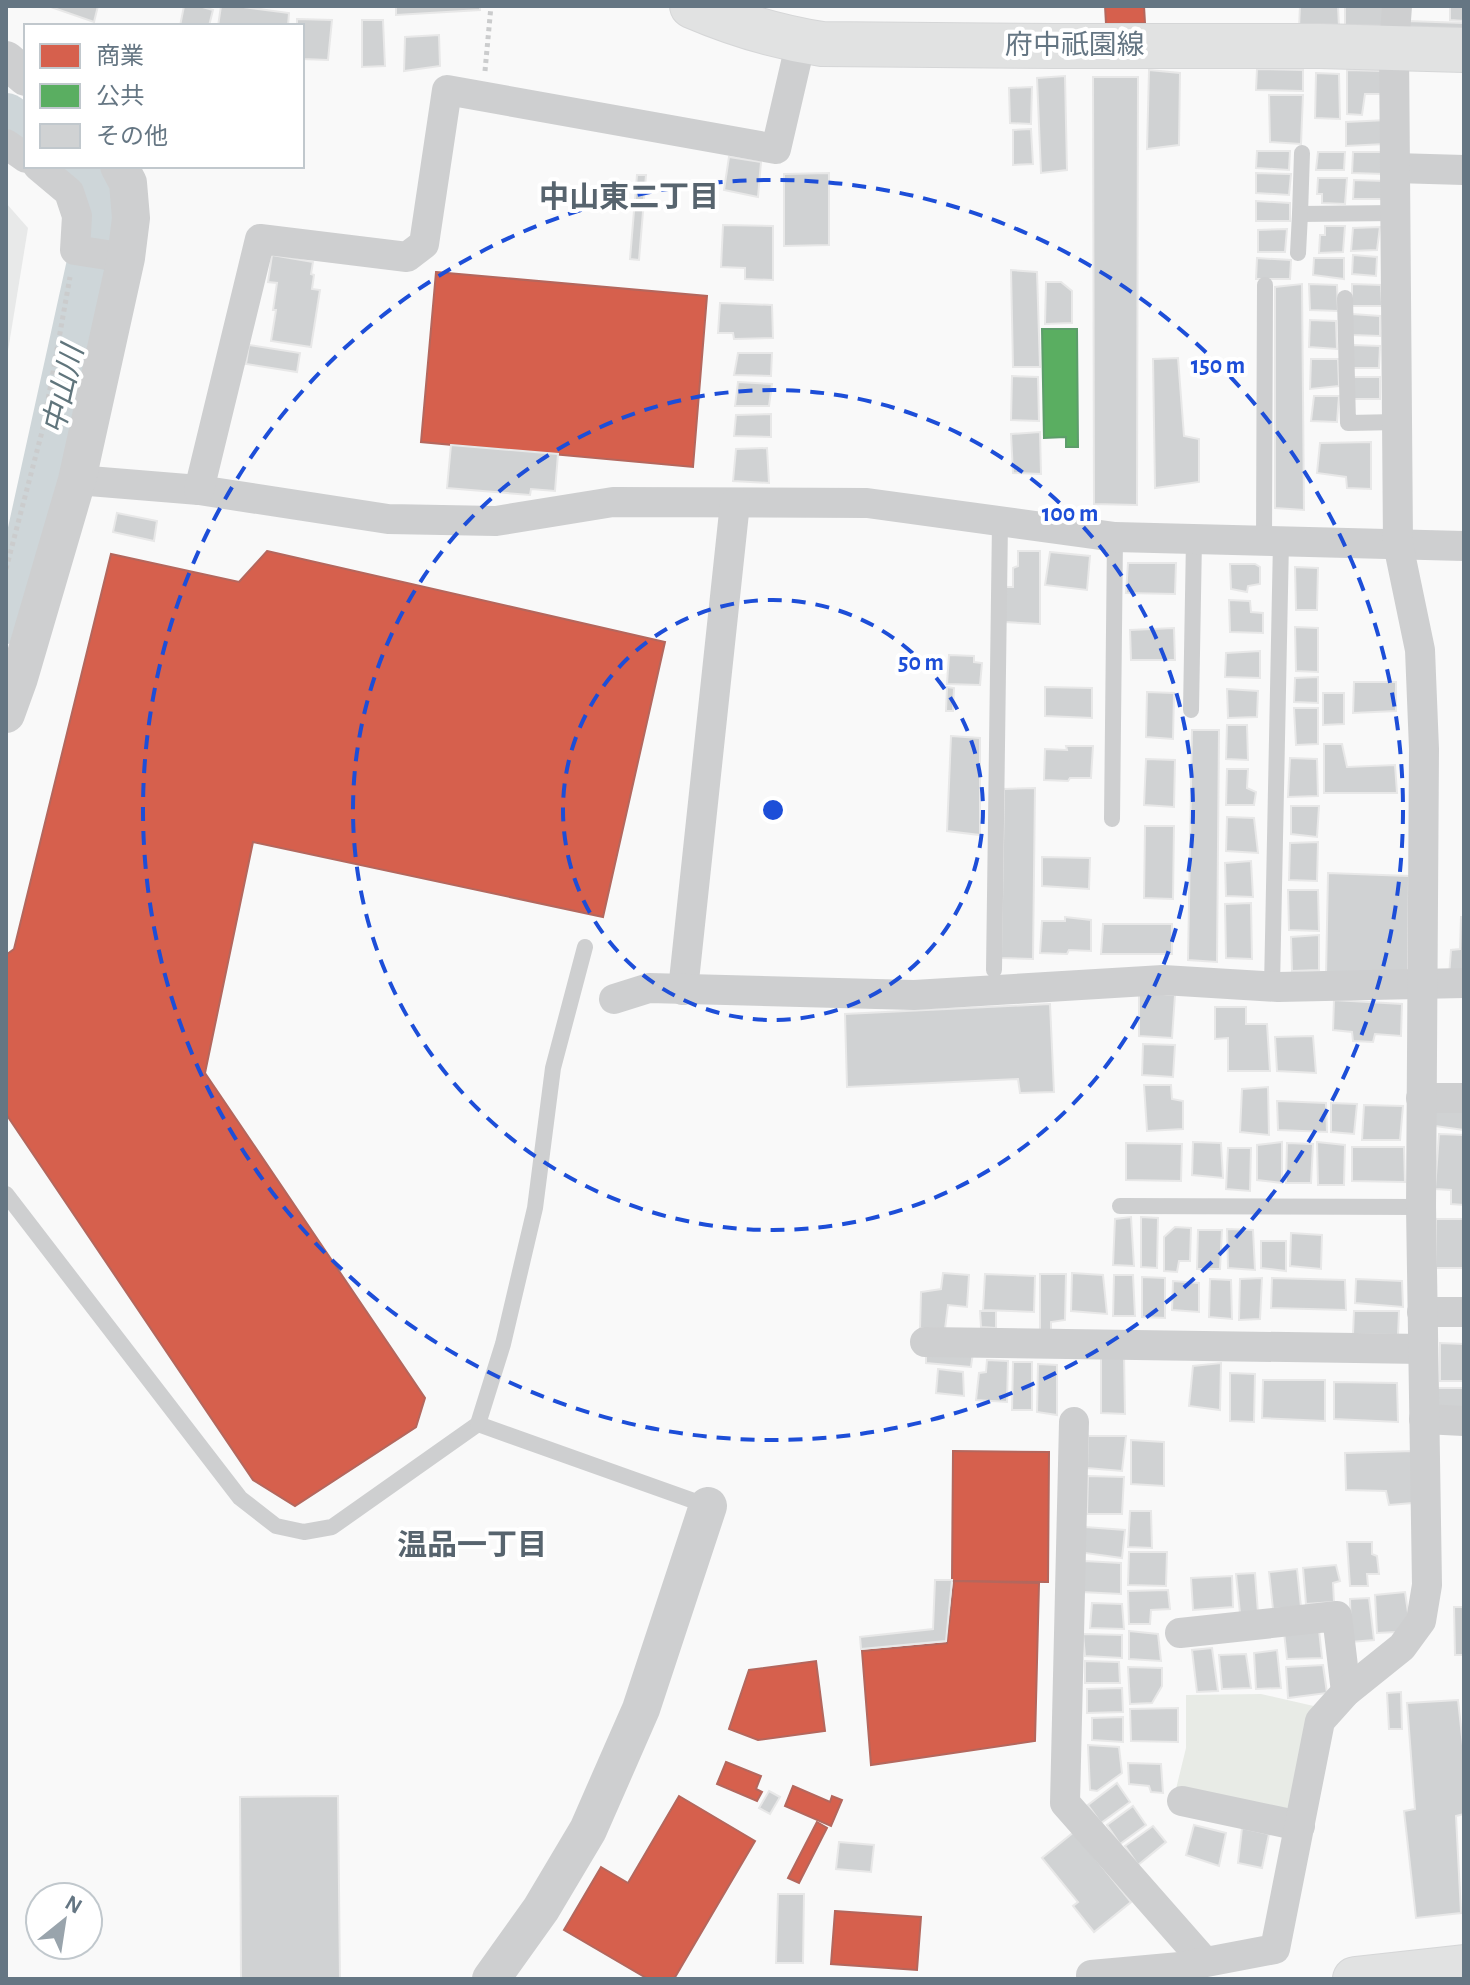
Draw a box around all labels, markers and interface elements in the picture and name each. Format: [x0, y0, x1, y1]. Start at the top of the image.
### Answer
legend [24, 24, 304, 168]
street label: 府中祇園線 [1005, 30, 1145, 60]
text: 商業 [96, 43, 144, 69]
text: 公共 [96, 84, 144, 109]
text: その他 [96, 123, 168, 149]
district label: 中山東二丁目 [539, 181, 719, 213]
water label: 中山川 [37, 339, 89, 437]
text: 150 m [1191, 354, 1245, 378]
text: 100 m [1042, 502, 1098, 526]
text: 50 m [898, 651, 944, 675]
centre of rings [759, 796, 787, 824]
district label: 温品一丁目 [397, 1530, 547, 1561]
north arrow [24, 1881, 104, 1961]
text: N [61, 1891, 86, 1918]

